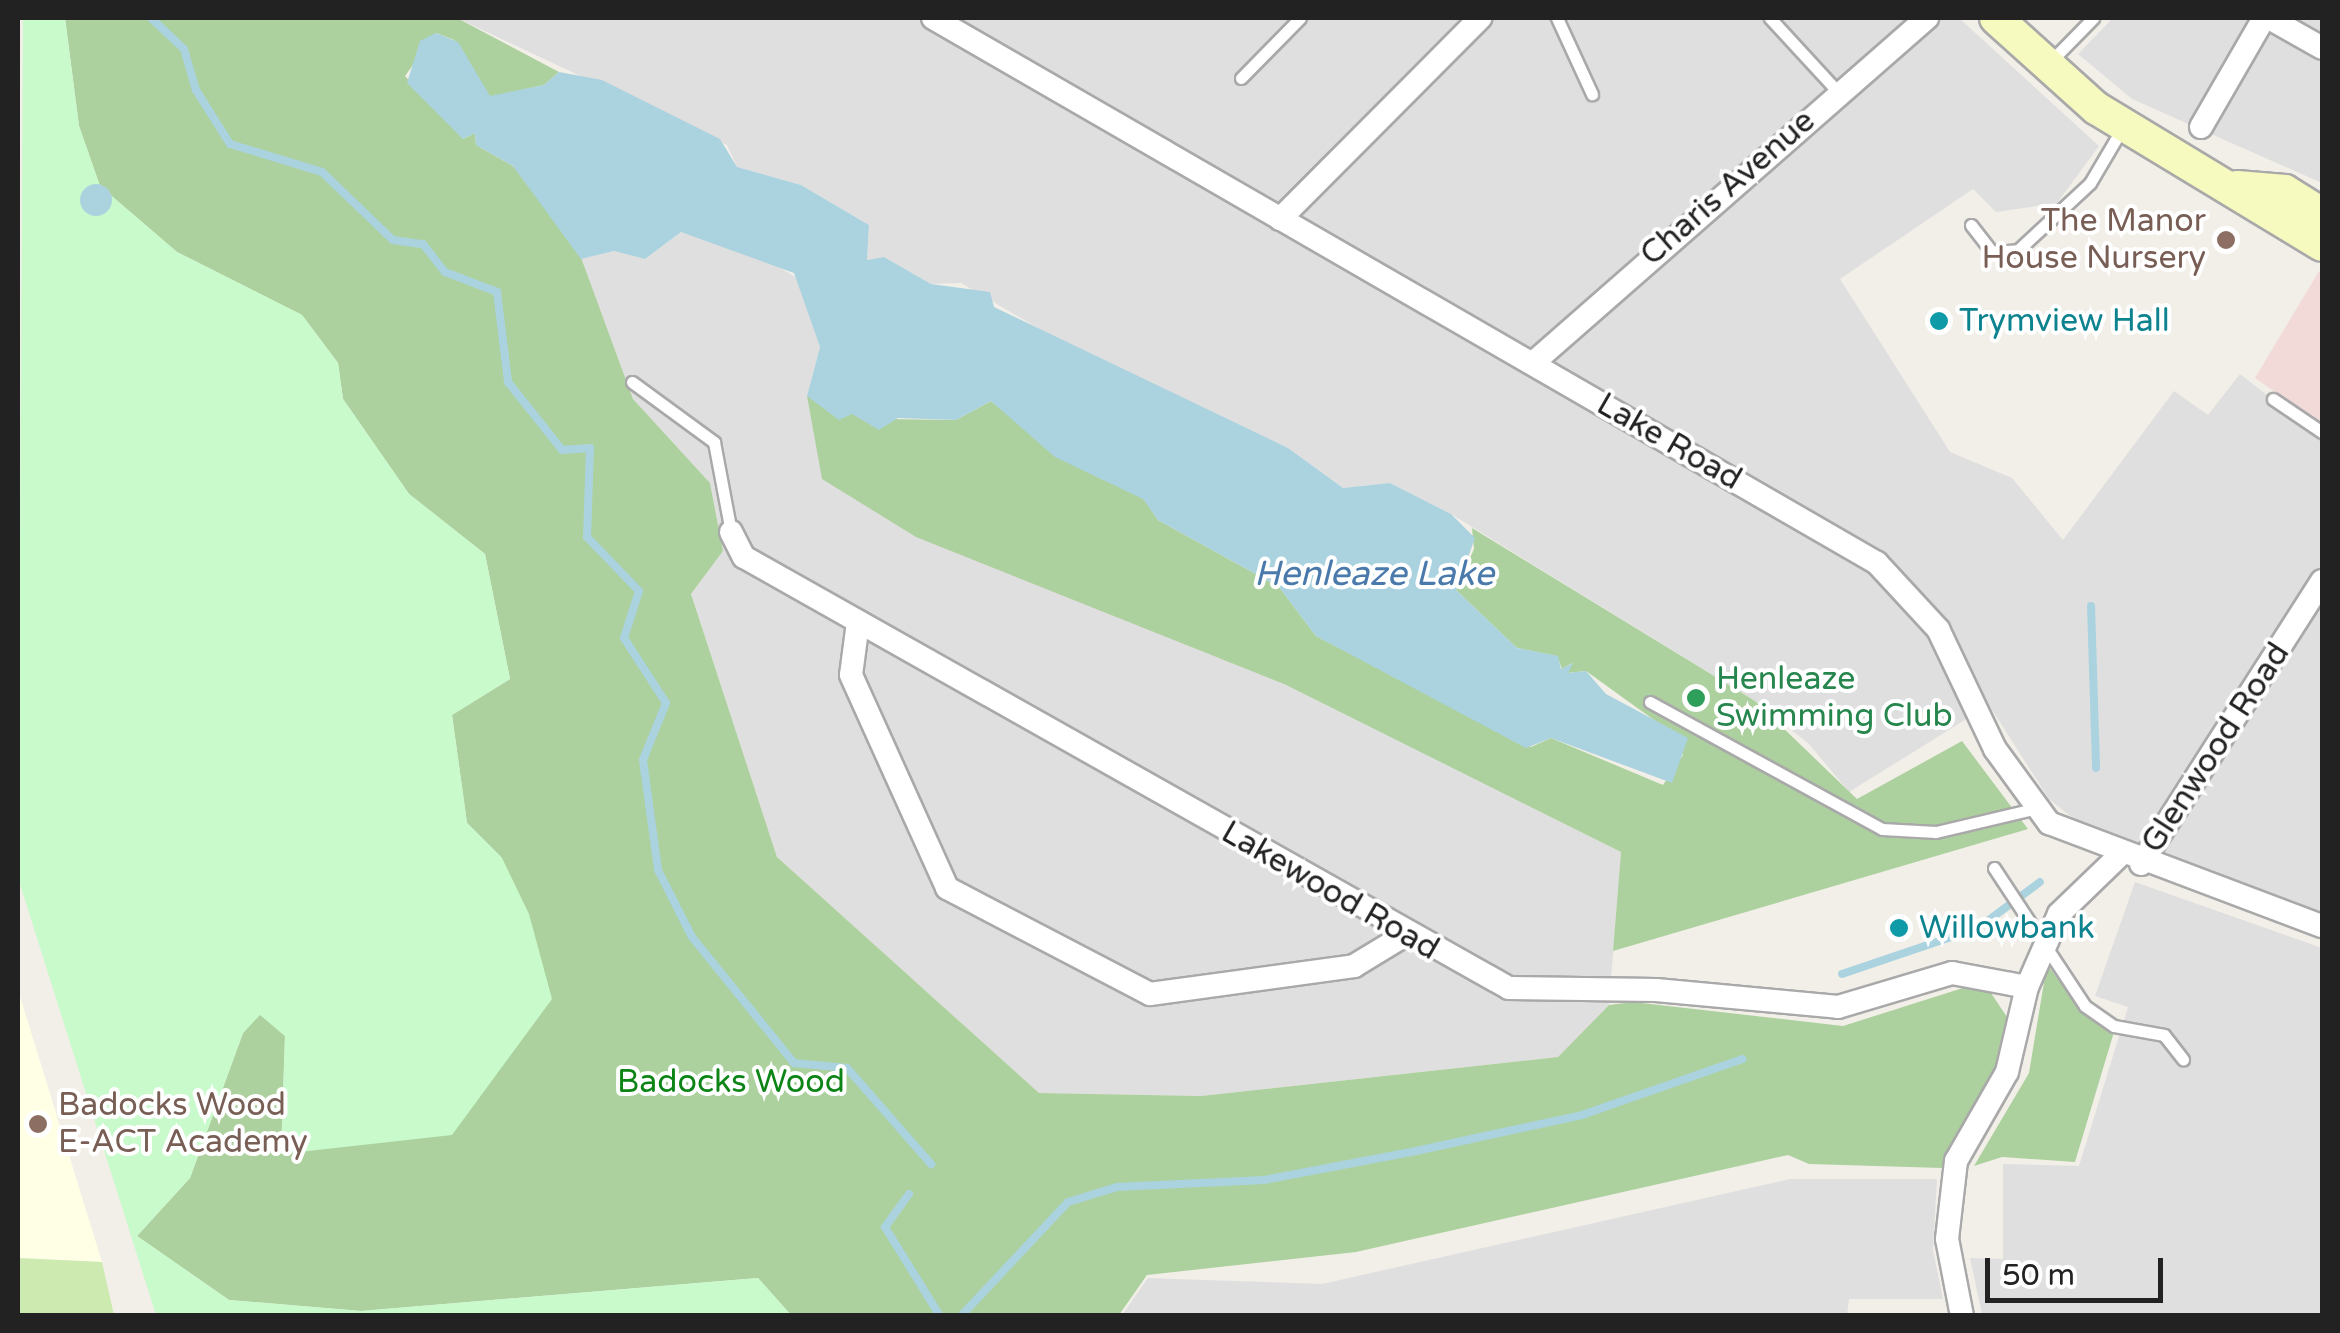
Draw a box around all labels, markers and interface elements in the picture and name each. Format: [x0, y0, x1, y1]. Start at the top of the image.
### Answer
street label: Charis Avenue [1633, 102, 1823, 274]
place label: The Manor House Nursery [1982, 203, 2206, 278]
marker: The Manor House Nursery [2215, 229, 2237, 251]
place label: Trymview Hall [1959, 302, 2170, 340]
marker: Trymview Hall [1928, 310, 1950, 332]
street label: Lake Road [1590, 385, 1748, 499]
water label: Henleaze Lake [1254, 553, 1494, 595]
street label: Glenwood Road [2134, 636, 2298, 860]
place label: Henleaze Swimming Club [1716, 661, 1953, 736]
marker: Henleaze Swimming Club [1685, 687, 1707, 709]
street label: Lakewood Road [1215, 813, 1445, 969]
place label: Willowbank [1919, 909, 2095, 947]
marker: Willowbank [1888, 917, 1910, 939]
park label: Badocks Wood [617, 1063, 845, 1101]
place label: Badocks Wood E-ACT Academy [58, 1087, 308, 1162]
marker: Badocks Wood E-ACT Academy [27, 1113, 49, 1135]
scale bar [1990, 1238, 2168, 1300]
text: 50 m [2002, 1257, 2075, 1294]

